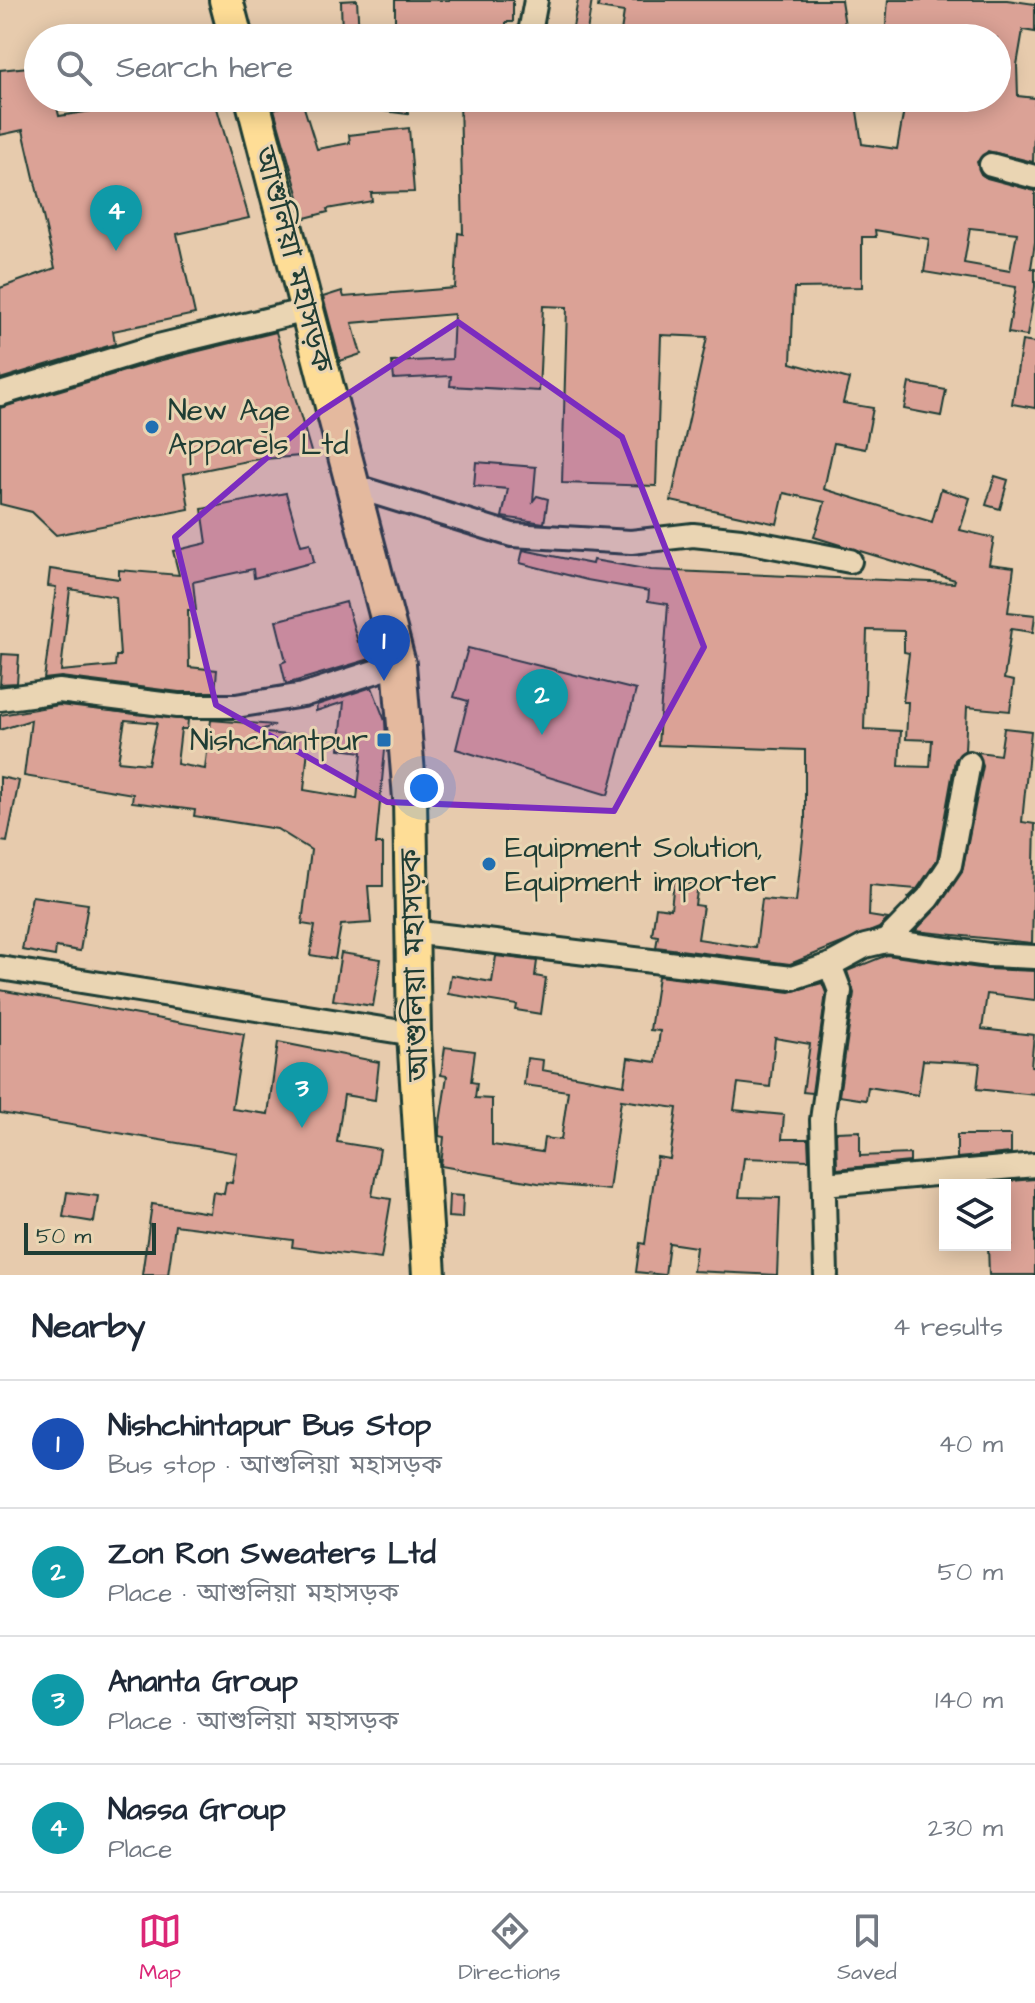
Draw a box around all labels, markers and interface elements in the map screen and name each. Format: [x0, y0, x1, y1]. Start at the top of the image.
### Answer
search box [24, 24, 1011, 112]
icon: search [52, 46, 96, 90]
text: Search here [116, 47, 293, 89]
street label: আশুলিয়া মহাসড়ক [242, 140, 344, 378]
pin: 4 [90, 185, 142, 251]
place label: New Age Apparels Ltd [168, 390, 349, 466]
marker: New Age Apparels Ltd [143, 418, 161, 436]
pin: 1 [358, 615, 410, 681]
pin: 2 [516, 669, 568, 735]
place label: Nishchantpur [190, 720, 368, 762]
marker: Nishchantpur [375, 731, 393, 749]
your location [404, 768, 444, 808]
place label: Equipment Solution, Equipment importer [505, 827, 776, 903]
street label: আশুলিয়া মহাসড়ক [390, 847, 440, 1083]
marker: Equipment Solution, Equipment importer [480, 855, 498, 873]
pin: 3 [276, 1062, 328, 1128]
map controls [939, 1179, 1011, 1251]
button: layers [939, 1179, 1011, 1251]
scale bar [24, 1219, 156, 1255]
text: 50 m [36, 1221, 91, 1252]
text: Nearby [32, 1303, 146, 1351]
text: 4 results [893, 1309, 1003, 1345]
text: Nishchintapur Bus Stop [108, 1405, 431, 1447]
text: 1 [56, 1426, 60, 1462]
text: 40 m [938, 1426, 1003, 1462]
text: Bus stop · আশুলিয়া মহাসড়ক [108, 1447, 442, 1483]
text: Zon Ron Sweaters Ltd [108, 1533, 436, 1575]
text: 2 [51, 1554, 65, 1590]
text: 50 m [938, 1554, 1003, 1590]
text: Place · আশুলিয়া মহাসড়ক [108, 1575, 399, 1611]
text: Ananta Group [108, 1661, 298, 1703]
text: 3 [51, 1682, 65, 1718]
text: 140 m [935, 1682, 1003, 1718]
text: Place · আশুলিয়া মহাসড়ক [108, 1703, 399, 1739]
text: Nassa Group [108, 1789, 286, 1831]
text: 4 [49, 1810, 67, 1846]
text: 230 m [928, 1810, 1003, 1846]
text: Place [108, 1831, 172, 1867]
tab: Map [138, 1909, 182, 1988]
tab: Directions [458, 1909, 561, 1988]
tab: Saved [837, 1909, 897, 1988]

